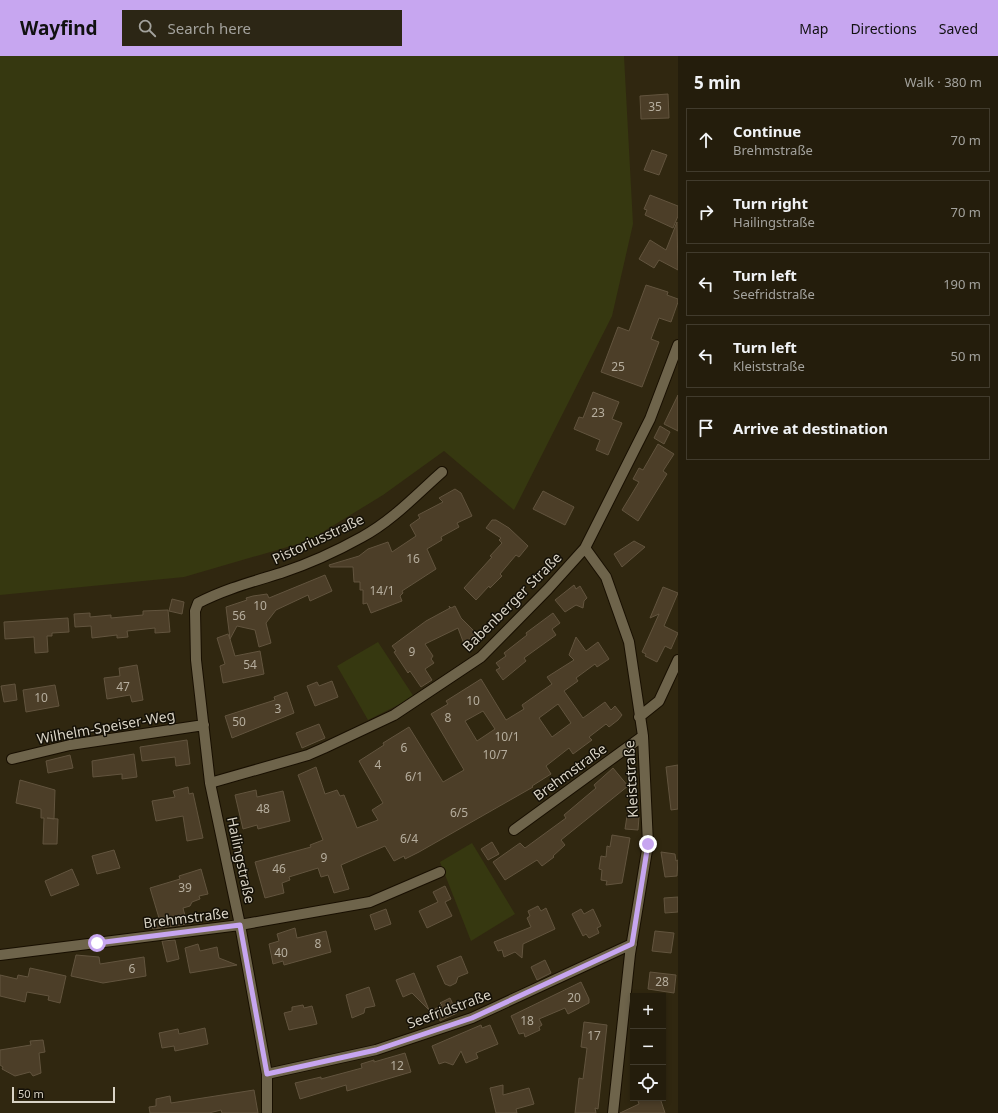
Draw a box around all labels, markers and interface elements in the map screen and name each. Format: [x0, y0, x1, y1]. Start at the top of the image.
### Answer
search box [122, 10, 402, 46]
text: Wayfind [20, 15, 98, 41]
icon: search [136, 17, 158, 39]
text: Search here [168, 18, 251, 38]
text: Map [799, 19, 828, 38]
text: Directions [850, 19, 917, 38]
text: Saved [939, 19, 978, 38]
text: 5 min [694, 71, 741, 94]
text: Walk · 380 m [904, 73, 982, 91]
house number: 35 [648, 98, 662, 115]
text: Continue [733, 121, 801, 141]
icon: ahead [695, 129, 717, 151]
text: 70 m [951, 131, 981, 149]
text: Brehmstraße [733, 141, 813, 159]
text: Turn right [733, 193, 808, 213]
icon: right [695, 201, 717, 223]
text: 70 m [951, 203, 981, 221]
text: Hailingstraße [733, 213, 815, 231]
text: Turn left [733, 265, 797, 285]
icon: left [695, 273, 717, 295]
text: 190 m [943, 275, 981, 293]
text: Seefridstraße [733, 285, 815, 303]
text: Turn left [733, 337, 797, 357]
icon: left [695, 345, 717, 367]
text: 50 m [951, 347, 981, 365]
text: Kleiststraße [733, 357, 805, 375]
house number: 25 [611, 358, 625, 375]
house number: 23 [591, 404, 605, 421]
icon: arrive [695, 417, 717, 439]
text: Arrive at destination [733, 418, 888, 438]
street label: Pistoriusstraße [269, 509, 367, 568]
street label: Babenberger Straße [458, 548, 565, 655]
house number: 16 [406, 550, 420, 567]
house number: 14/1 [369, 582, 395, 599]
house number: 10 [253, 597, 267, 614]
house number: 56 [232, 607, 246, 624]
house number: 9 [409, 643, 416, 660]
house number: 54 [243, 656, 257, 673]
house number: 47 [116, 678, 130, 695]
house number: 10 [34, 689, 48, 706]
house number: 10 [466, 692, 480, 709]
house number: 3 [275, 700, 282, 717]
street label: Wilhelm-Speiser-Weg [35, 705, 176, 748]
house number: 8 [445, 709, 452, 726]
house number: 50 [232, 713, 246, 730]
house number: 10/1 [494, 728, 520, 745]
house number: 6 [401, 739, 408, 756]
street label: Brehmstraße [529, 739, 610, 805]
street label: Kleiststraße [619, 740, 642, 818]
house number: 10/7 [482, 746, 508, 763]
house number: 4 [375, 756, 382, 773]
house number: 6/1 [405, 768, 423, 785]
house number: 48 [256, 800, 270, 817]
house number: 6/5 [450, 804, 468, 821]
street label: Hailingstraße [223, 815, 260, 905]
house number: 6/4 [400, 830, 418, 847]
route end [639, 835, 657, 853]
house number: 9 [321, 849, 328, 866]
house number: 46 [272, 860, 286, 877]
house number: 39 [178, 879, 192, 896]
street label: Brehmstraße [142, 903, 230, 932]
route start [88, 934, 106, 952]
house number: 8 [315, 935, 322, 952]
house number: 40 [274, 944, 288, 961]
house number: 6 [129, 960, 136, 977]
house number: 28 [655, 973, 669, 990]
street label: Seefridstraße [404, 984, 494, 1033]
house number: 20 [567, 989, 581, 1006]
map controls [630, 993, 666, 1101]
button: + [630, 993, 666, 1029]
house number: 18 [520, 1012, 534, 1029]
house number: 17 [587, 1027, 601, 1044]
button: − [630, 1029, 666, 1065]
house number: 12 [390, 1057, 404, 1074]
button: locate [630, 1065, 666, 1101]
scale bar [12, 1085, 115, 1104]
text: 50 m [18, 1086, 44, 1101]

